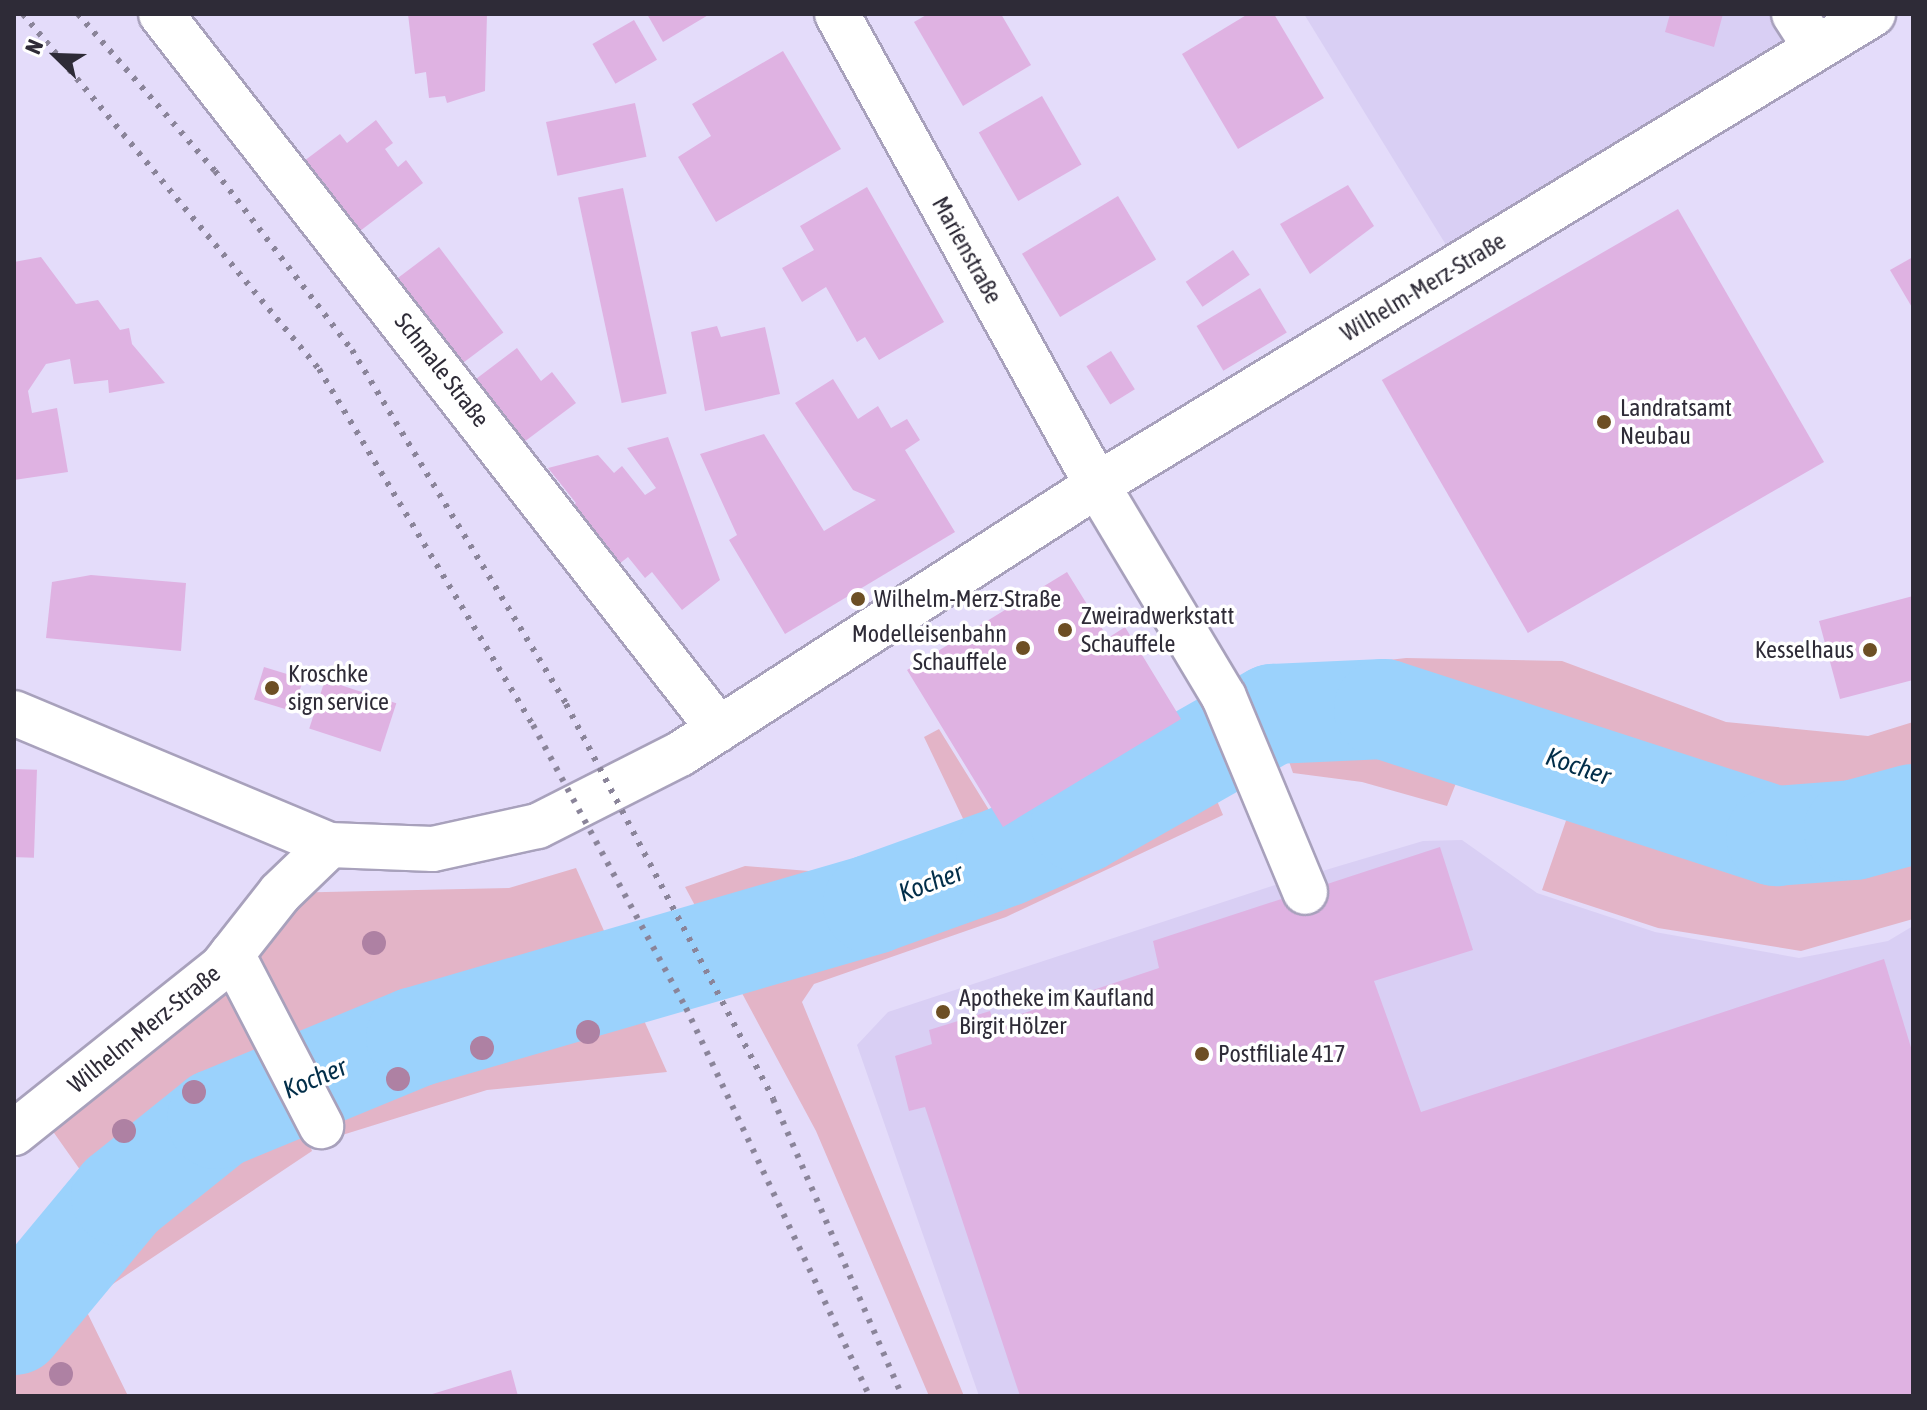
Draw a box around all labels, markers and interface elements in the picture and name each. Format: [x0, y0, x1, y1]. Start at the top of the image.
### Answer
north arrow [16, 16, 96, 96]
text: N [19, 36, 48, 58]
street label: Marienstraße [926, 192, 1008, 308]
street label: Wilhelm-Merz-Straße [1335, 226, 1511, 348]
street label: Schmale Straße [389, 307, 495, 433]
place label: Landratsamt Neubau [1620, 394, 1732, 450]
marker: Landratsamt Neubau [1595, 413, 1613, 431]
place label: Wilhelm-Merz-Straße [874, 585, 1061, 613]
marker: Wilhelm-Merz-Straße [849, 590, 867, 608]
place label: Zweiradwerkstatt Schauffele [1081, 602, 1234, 658]
place label: Modelleisenbahn Schauffele [852, 620, 1007, 676]
marker: Zweiradwerkstatt Schauffele [1056, 621, 1074, 639]
place label: Kesselhaus [1755, 636, 1854, 664]
marker: Modelleisenbahn Schauffele [1014, 639, 1032, 657]
marker: Kesselhaus [1861, 641, 1879, 659]
place label: Kroschke sign service [288, 660, 389, 716]
marker: Kroschke sign service [263, 679, 281, 697]
water label: Kocher [1542, 741, 1614, 793]
water label: Kocher [895, 857, 967, 909]
street label: Wilhelm-Merz-Straße [62, 959, 226, 1099]
place label: Apotheke im Kaufland Birgit Hölzer [959, 984, 1154, 1040]
marker: Apotheke im Kaufland Birgit Hölzer [934, 1003, 952, 1021]
place label: Postfiliale 417 [1218, 1040, 1346, 1068]
marker: Postfiliale 417 [1193, 1045, 1211, 1063]
water label: Kocher [278, 1052, 352, 1106]

